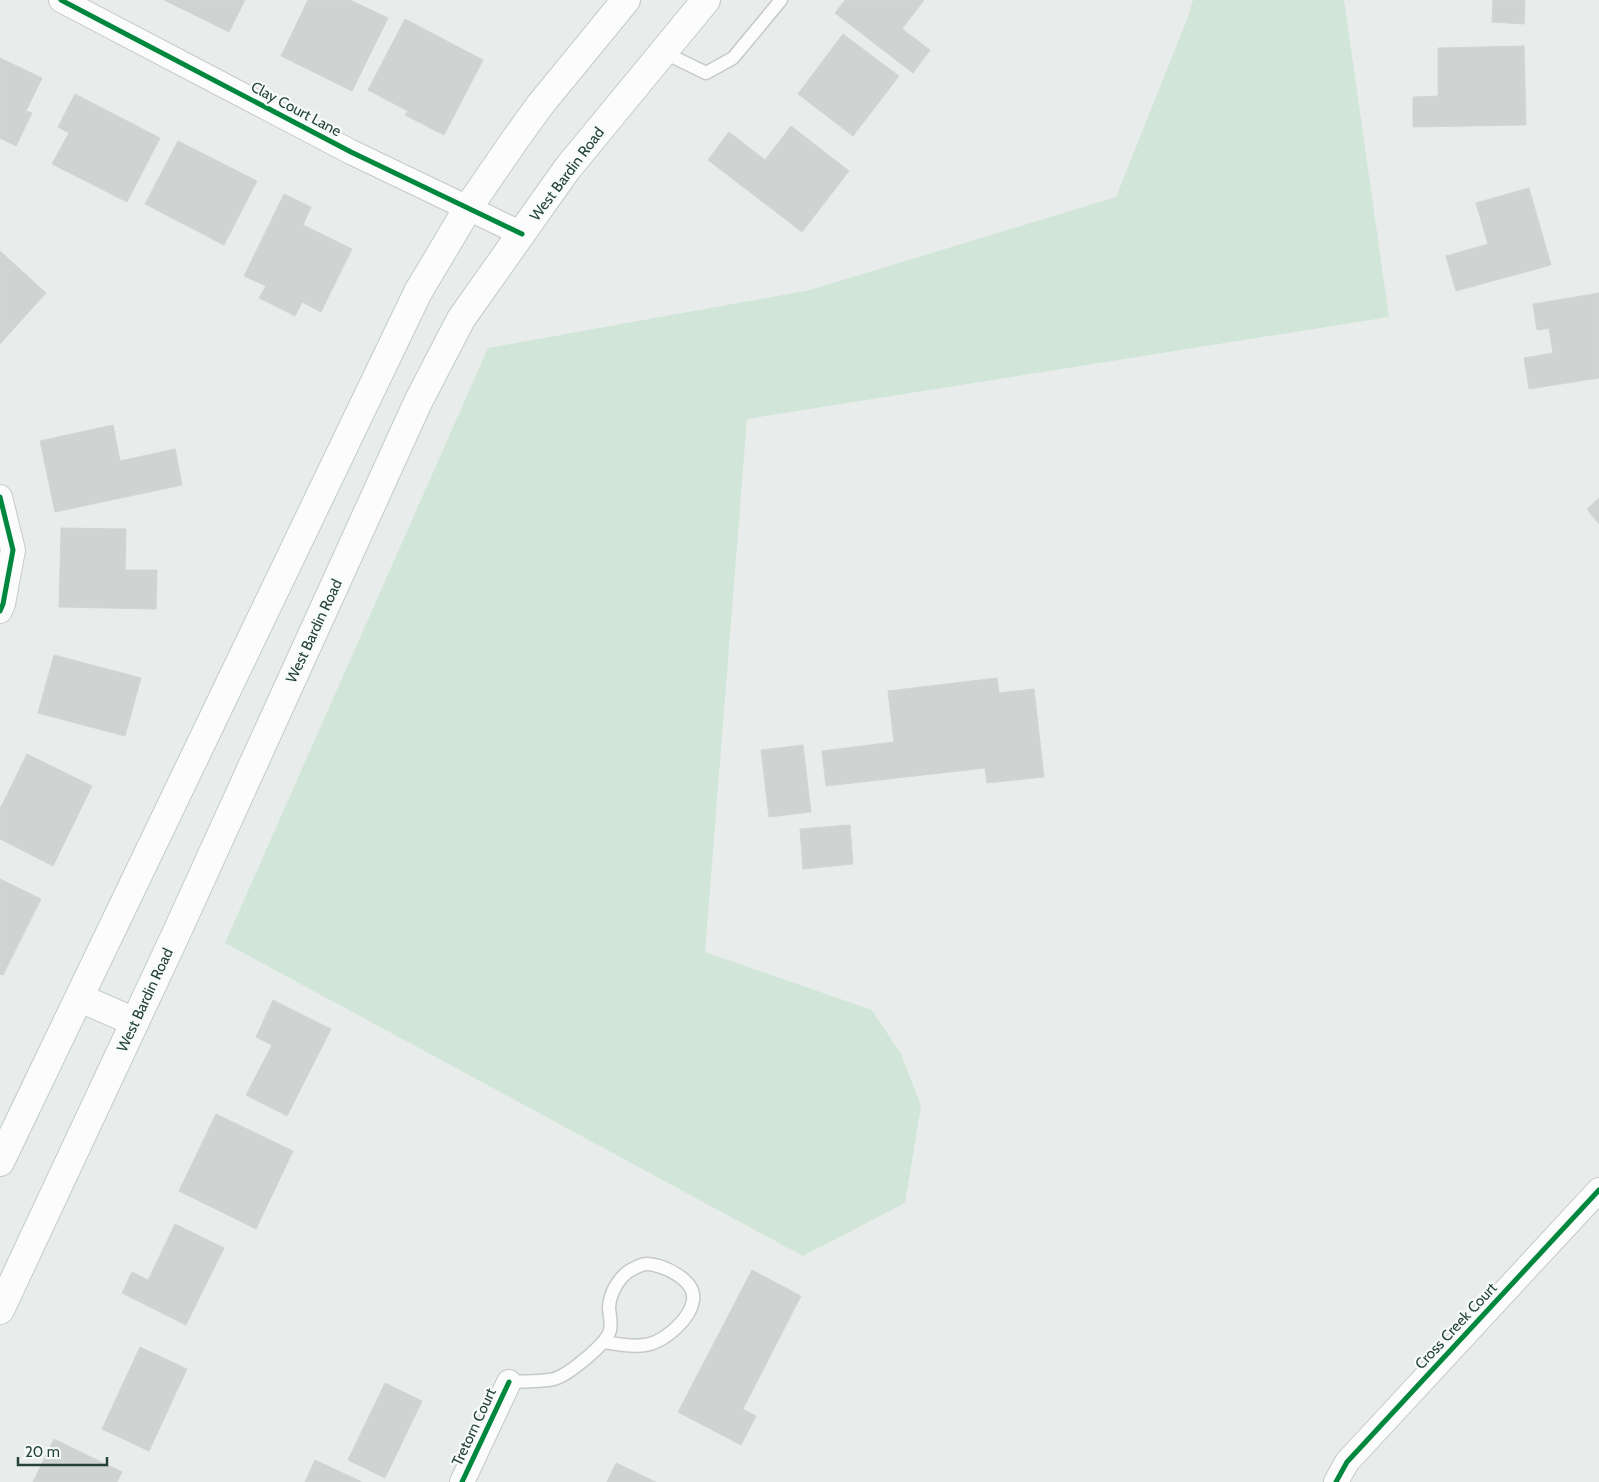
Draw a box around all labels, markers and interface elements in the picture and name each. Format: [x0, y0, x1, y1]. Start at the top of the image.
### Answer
street label: Clay Court Lane [248, 78, 345, 141]
street label: West Bardin Road [526, 124, 608, 224]
street label: West Bardin Road [282, 576, 346, 686]
street label: West Bardin Road [113, 945, 177, 1055]
street label: Cross Creek Court [1411, 1279, 1501, 1373]
street label: Tretorn Court [448, 1385, 500, 1469]
scale bar [18, 1434, 106, 1466]
text: 20 m [25, 1443, 60, 1461]

